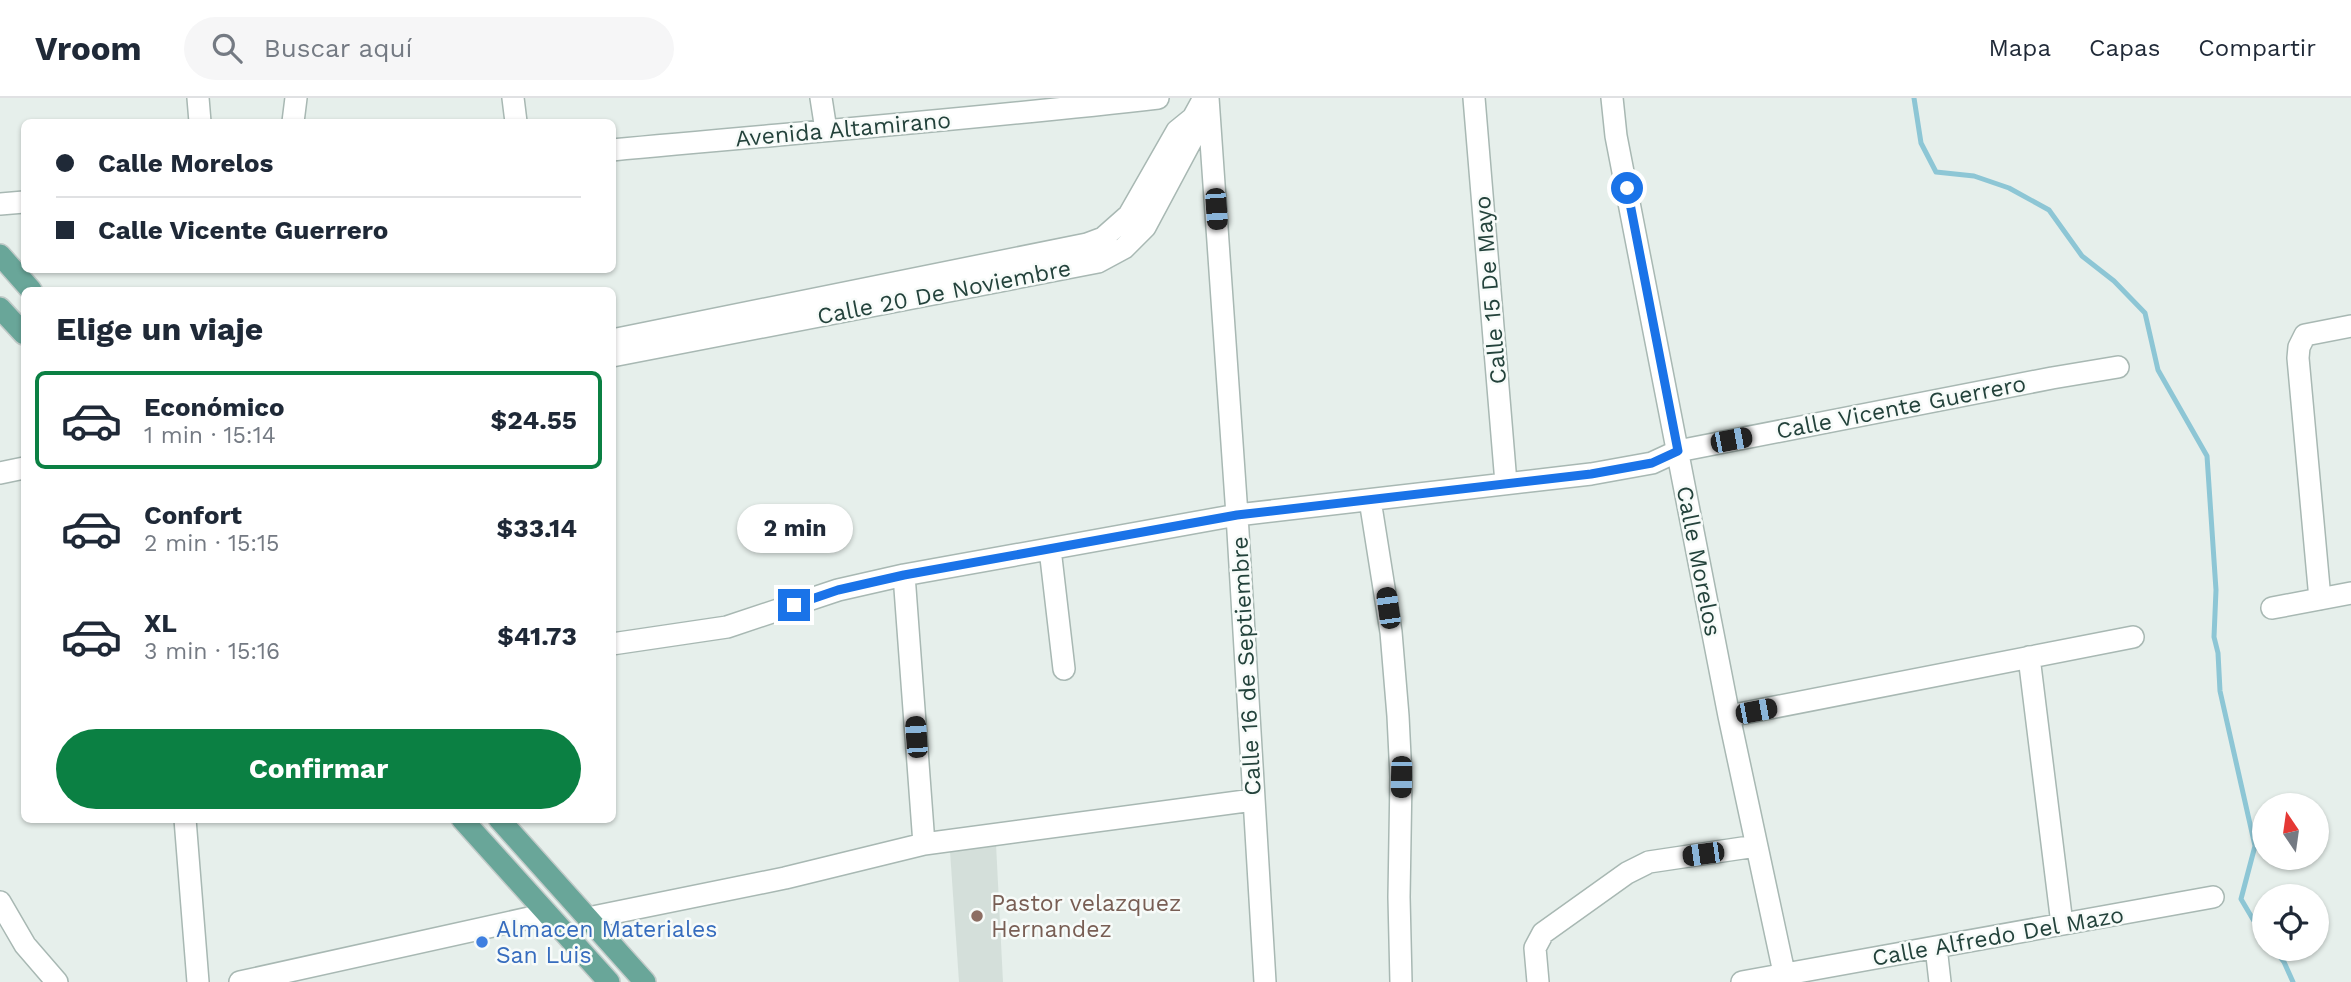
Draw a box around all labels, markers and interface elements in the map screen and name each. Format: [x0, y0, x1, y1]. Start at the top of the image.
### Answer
search box [184, 17, 674, 80]
text: Vroom [35, 29, 142, 68]
icon: search [208, 29, 246, 67]
text: Buscar aquí [264, 33, 413, 63]
text: Mapa [1988, 34, 2051, 62]
text: Capas [2089, 34, 2160, 62]
text: Compartir [2198, 34, 2316, 62]
street label: Avenida Altamirano [734, 107, 952, 152]
text: Calle Morelos [98, 148, 273, 178]
route start [1611, 172, 1643, 204]
car [1205, 187, 1228, 231]
street label: Calle 15 De Mayo [1469, 195, 1512, 385]
text: Calle Vicente Guerrero [98, 215, 388, 245]
street label: Calle 20 De Noviembre [815, 255, 1073, 330]
text: Elige un viaje [56, 310, 263, 348]
street label: Calle Vicente Guerrero [1774, 370, 2028, 445]
icon: car [60, 389, 123, 452]
text: Económico [144, 392, 285, 422]
text: $24.55 [491, 405, 577, 435]
text: 1 min · 15:14 [144, 422, 276, 449]
car [1709, 426, 1754, 454]
street label: Calle Morelos [1671, 484, 1726, 639]
icon: car [60, 497, 123, 560]
text: Confort [144, 500, 242, 530]
callout: 2 min [736, 504, 852, 552]
text: $33.14 [497, 513, 577, 543]
text: 2 min [764, 515, 826, 542]
text: 2 min · 15:15 [144, 530, 279, 557]
street label: Calle 16 de Septiembre [1226, 536, 1267, 796]
car [1375, 586, 1402, 630]
route end [778, 589, 810, 621]
icon: car [60, 605, 123, 668]
text: XL [144, 608, 177, 638]
text: $41.73 [497, 621, 577, 651]
text: 3 min · 15:16 [144, 638, 280, 665]
car [1734, 697, 1779, 725]
car [905, 715, 928, 759]
button: Confirmar [56, 729, 581, 809]
car [1391, 756, 1412, 798]
north arrow [2252, 793, 2329, 870]
map controls [2252, 793, 2329, 961]
car [1681, 841, 1726, 867]
button: locate [2252, 884, 2329, 961]
place label: Pastor velazquez Hernandez [991, 890, 1181, 943]
street label: Calle Alfredo Del Mazo [1870, 901, 2126, 972]
marker: Pastor velazquez Hernandez [969, 908, 985, 924]
place label: Almacen Materiales San Luis [496, 916, 717, 969]
marker: Almacen Materiales San Luis [474, 934, 490, 950]

